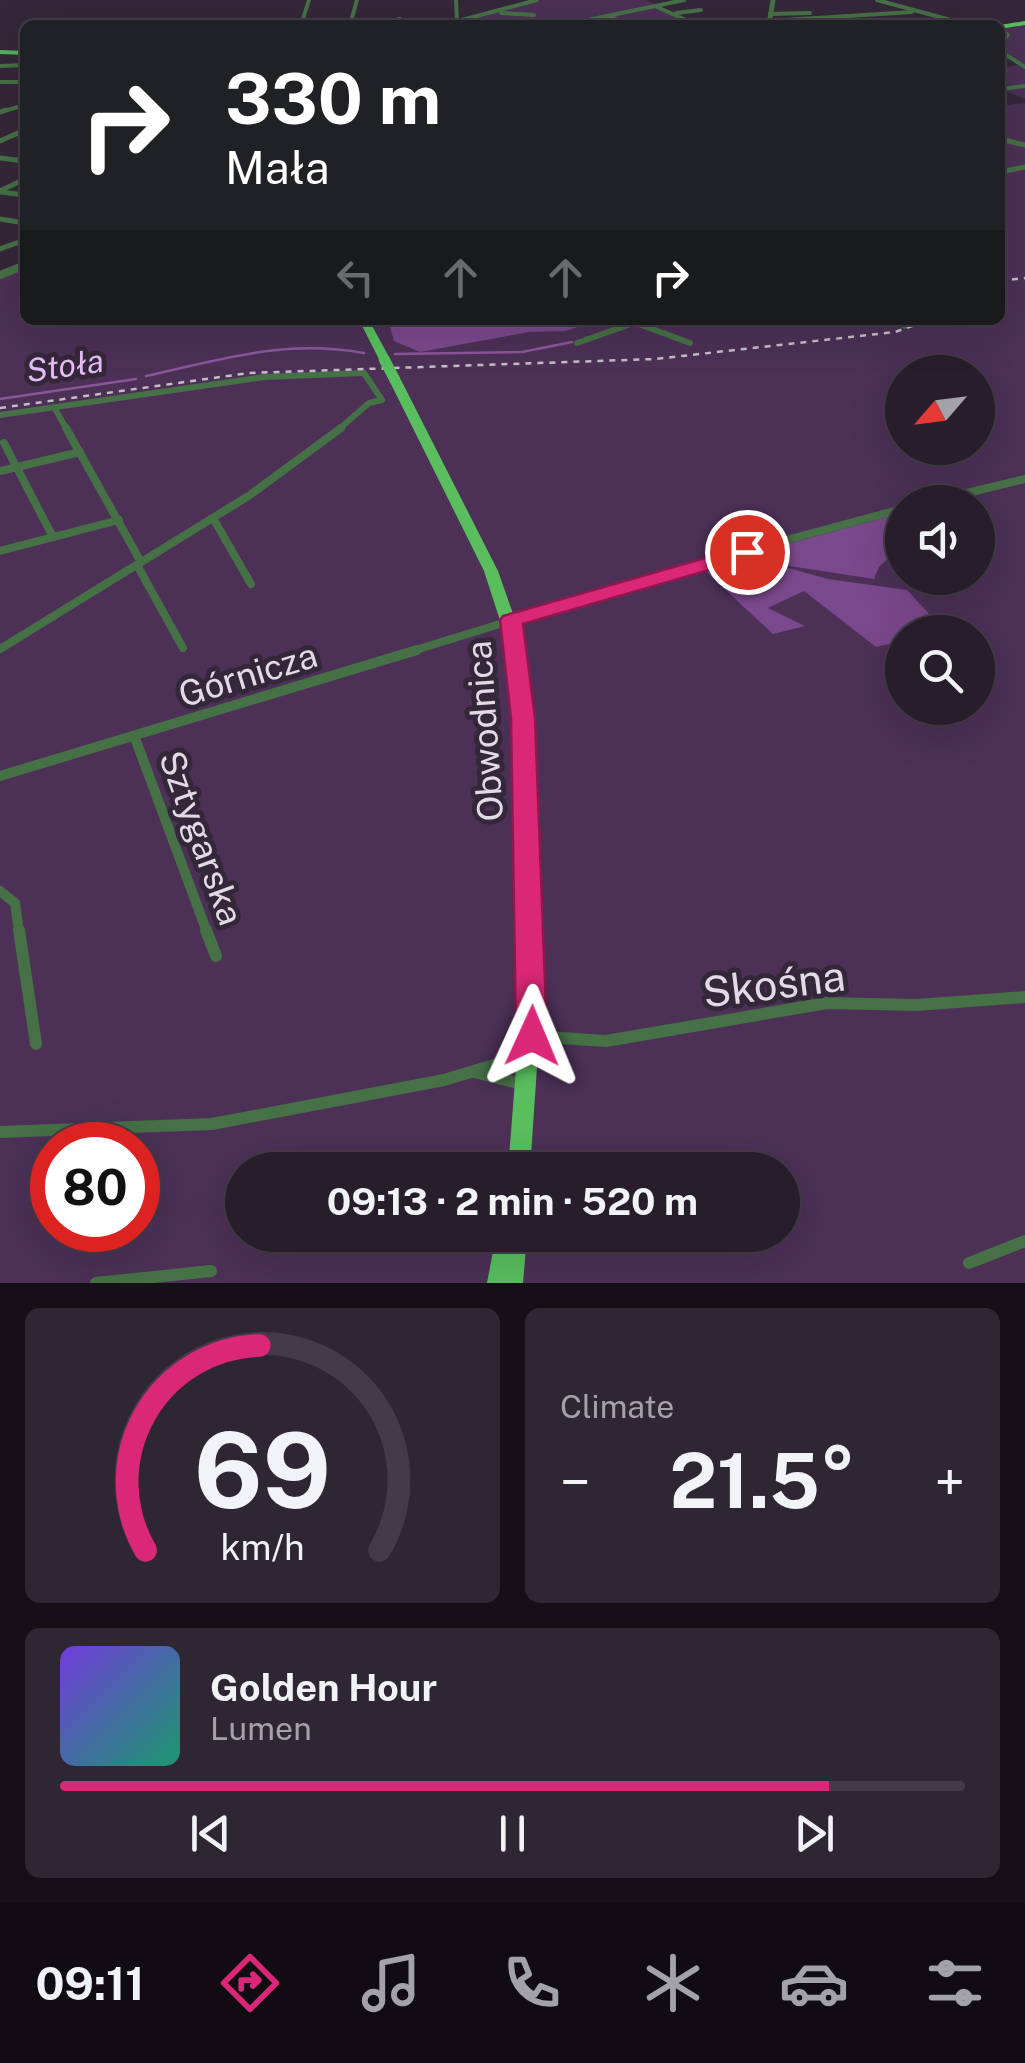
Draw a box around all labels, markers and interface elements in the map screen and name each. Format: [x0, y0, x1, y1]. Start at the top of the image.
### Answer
text: 330 m [225, 57, 441, 140]
icon: right [60, 60, 190, 190]
text: Mała [225, 141, 330, 194]
icon: left [328, 250, 383, 305]
icon: ahead [433, 250, 488, 305]
icon: ahead [538, 250, 593, 305]
icon: right [643, 250, 698, 305]
water label: Stoła [24, 342, 106, 389]
north arrow [885, 355, 995, 465]
map controls [885, 355, 995, 725]
button: sound [885, 485, 995, 595]
pin [705, 510, 790, 595]
icon: arrive [720, 525, 775, 580]
button: search [885, 615, 995, 725]
street label: Górnicza [173, 634, 322, 715]
street label: Obwodnica [458, 639, 511, 823]
street label: Sztygarska [151, 745, 252, 930]
street label: Skośna [700, 950, 848, 1017]
position arrow [480, 984, 584, 1088]
speed limit sign: 80 [30, 1122, 160, 1252]
text: 09:13 · 2 min · 520 m [327, 1179, 698, 1224]
text: Climate [560, 1388, 674, 1425]
text: 69 [194, 1409, 331, 1531]
text: 21.5° [669, 1437, 856, 1525]
text: − [560, 1450, 591, 1514]
text: + [935, 1450, 965, 1514]
text: km/h [220, 1526, 305, 1568]
text: Golden Hour [210, 1665, 437, 1710]
text: Lumen [210, 1710, 312, 1747]
icon: previous [183, 1806, 238, 1861]
icon: pause [485, 1806, 540, 1861]
icon: next [787, 1806, 842, 1861]
icon: directions [215, 1948, 285, 2018]
icon: music [356, 1948, 426, 2018]
icon: phone [497, 1948, 567, 2018]
icon: climate [638, 1948, 708, 2018]
icon: car [779, 1948, 849, 2018]
icon: filters [920, 1948, 990, 2018]
text: 09:11 [35, 1957, 145, 2010]

